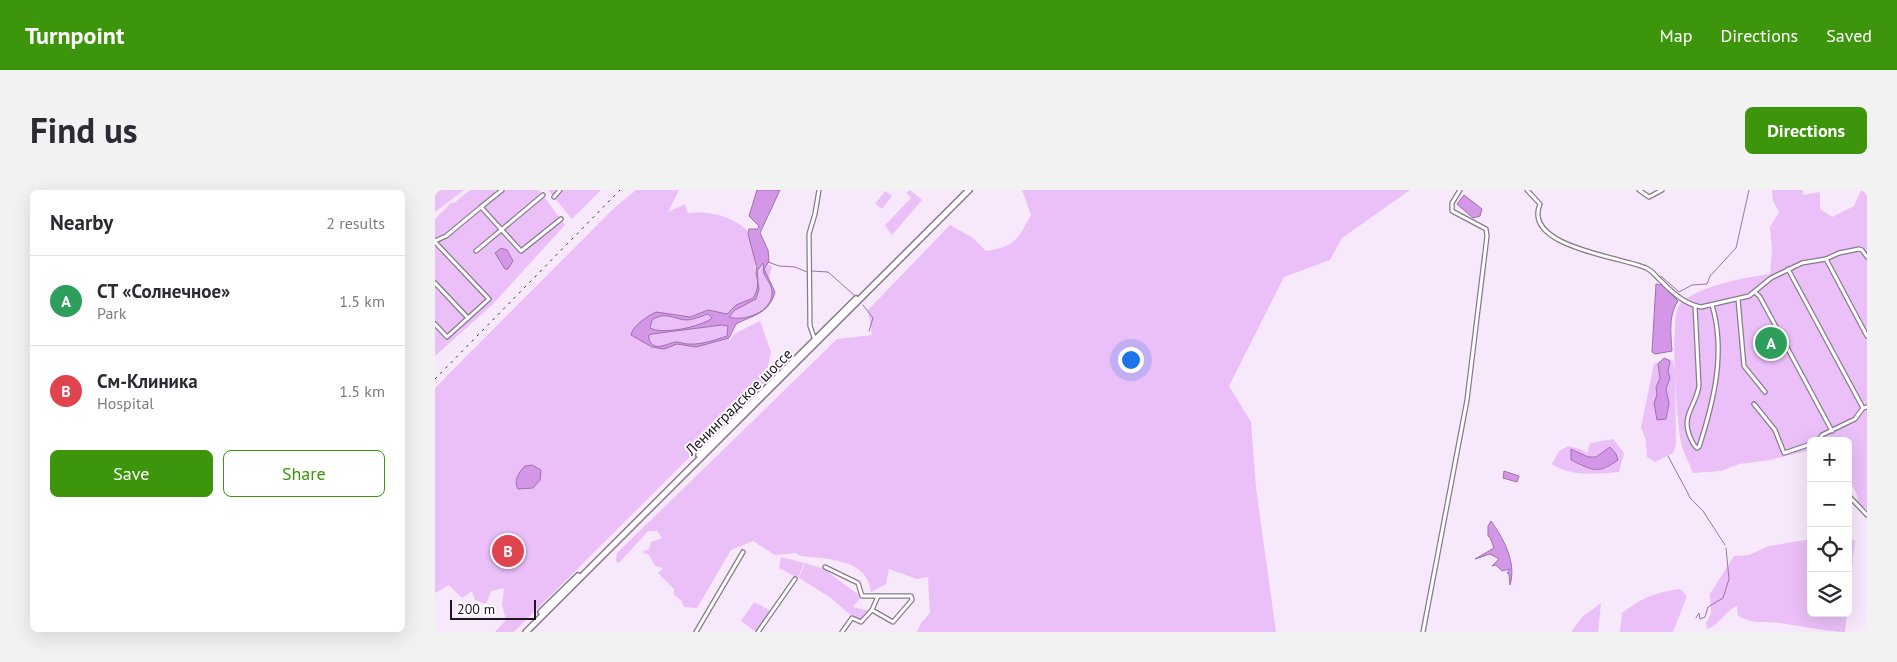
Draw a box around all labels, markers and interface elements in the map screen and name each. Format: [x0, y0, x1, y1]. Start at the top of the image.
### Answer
text: Turnpoint [25, 20, 124, 51]
text: Map [1660, 24, 1692, 47]
text: Directions [1720, 24, 1798, 47]
text: Saved [1826, 24, 1872, 47]
text: Find us [30, 107, 138, 153]
button: Directions [1745, 107, 1867, 154]
text: Nearby [50, 209, 113, 236]
text: 2 results [326, 213, 385, 233]
text: СТ «Солнечное» [97, 279, 230, 303]
text: A [61, 291, 71, 311]
text: 1.5 km [339, 291, 385, 311]
text: Park [97, 303, 126, 323]
pin: A [1755, 324, 1787, 362]
street label: Ленинградское шоссе [680, 344, 796, 460]
your location [1118, 347, 1144, 373]
text: См-Клиника [97, 369, 198, 393]
text: B [61, 381, 71, 401]
text: 1.5 km [339, 381, 385, 401]
text: Hospital [97, 393, 154, 413]
map controls [1807, 437, 1852, 617]
button: + [1807, 437, 1852, 482]
button: Save [50, 450, 213, 497]
button: Share [223, 450, 385, 497]
button: − [1807, 482, 1852, 527]
button: locate [1807, 527, 1852, 572]
pin: B [492, 532, 524, 570]
button: layers [1807, 572, 1852, 617]
scale bar [450, 597, 536, 620]
text: 200 m [457, 600, 495, 618]

